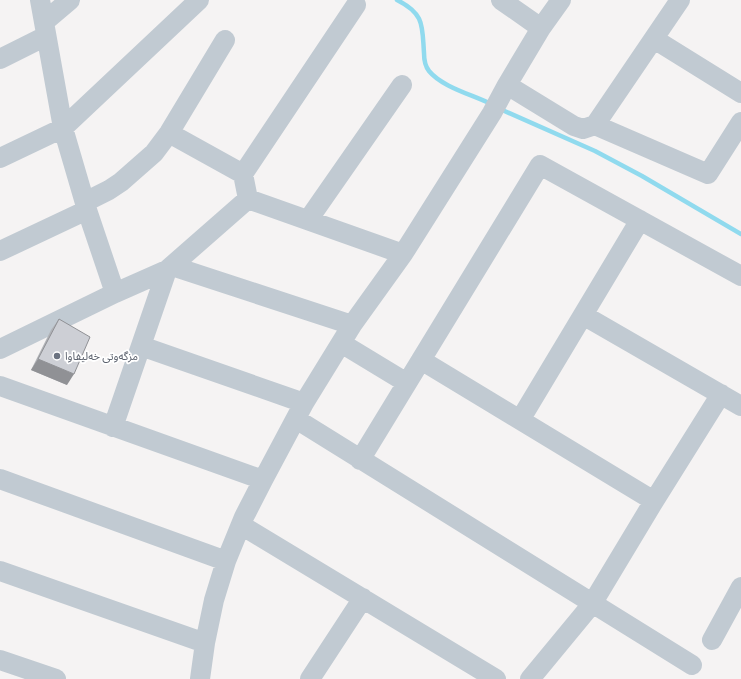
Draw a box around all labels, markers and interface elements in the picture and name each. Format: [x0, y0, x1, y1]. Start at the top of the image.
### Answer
place label: مزگەوتی خەلیفاوا [65, 349, 138, 364]
marker: مزگەوتی خەلیفاوا [52, 351, 62, 361]

